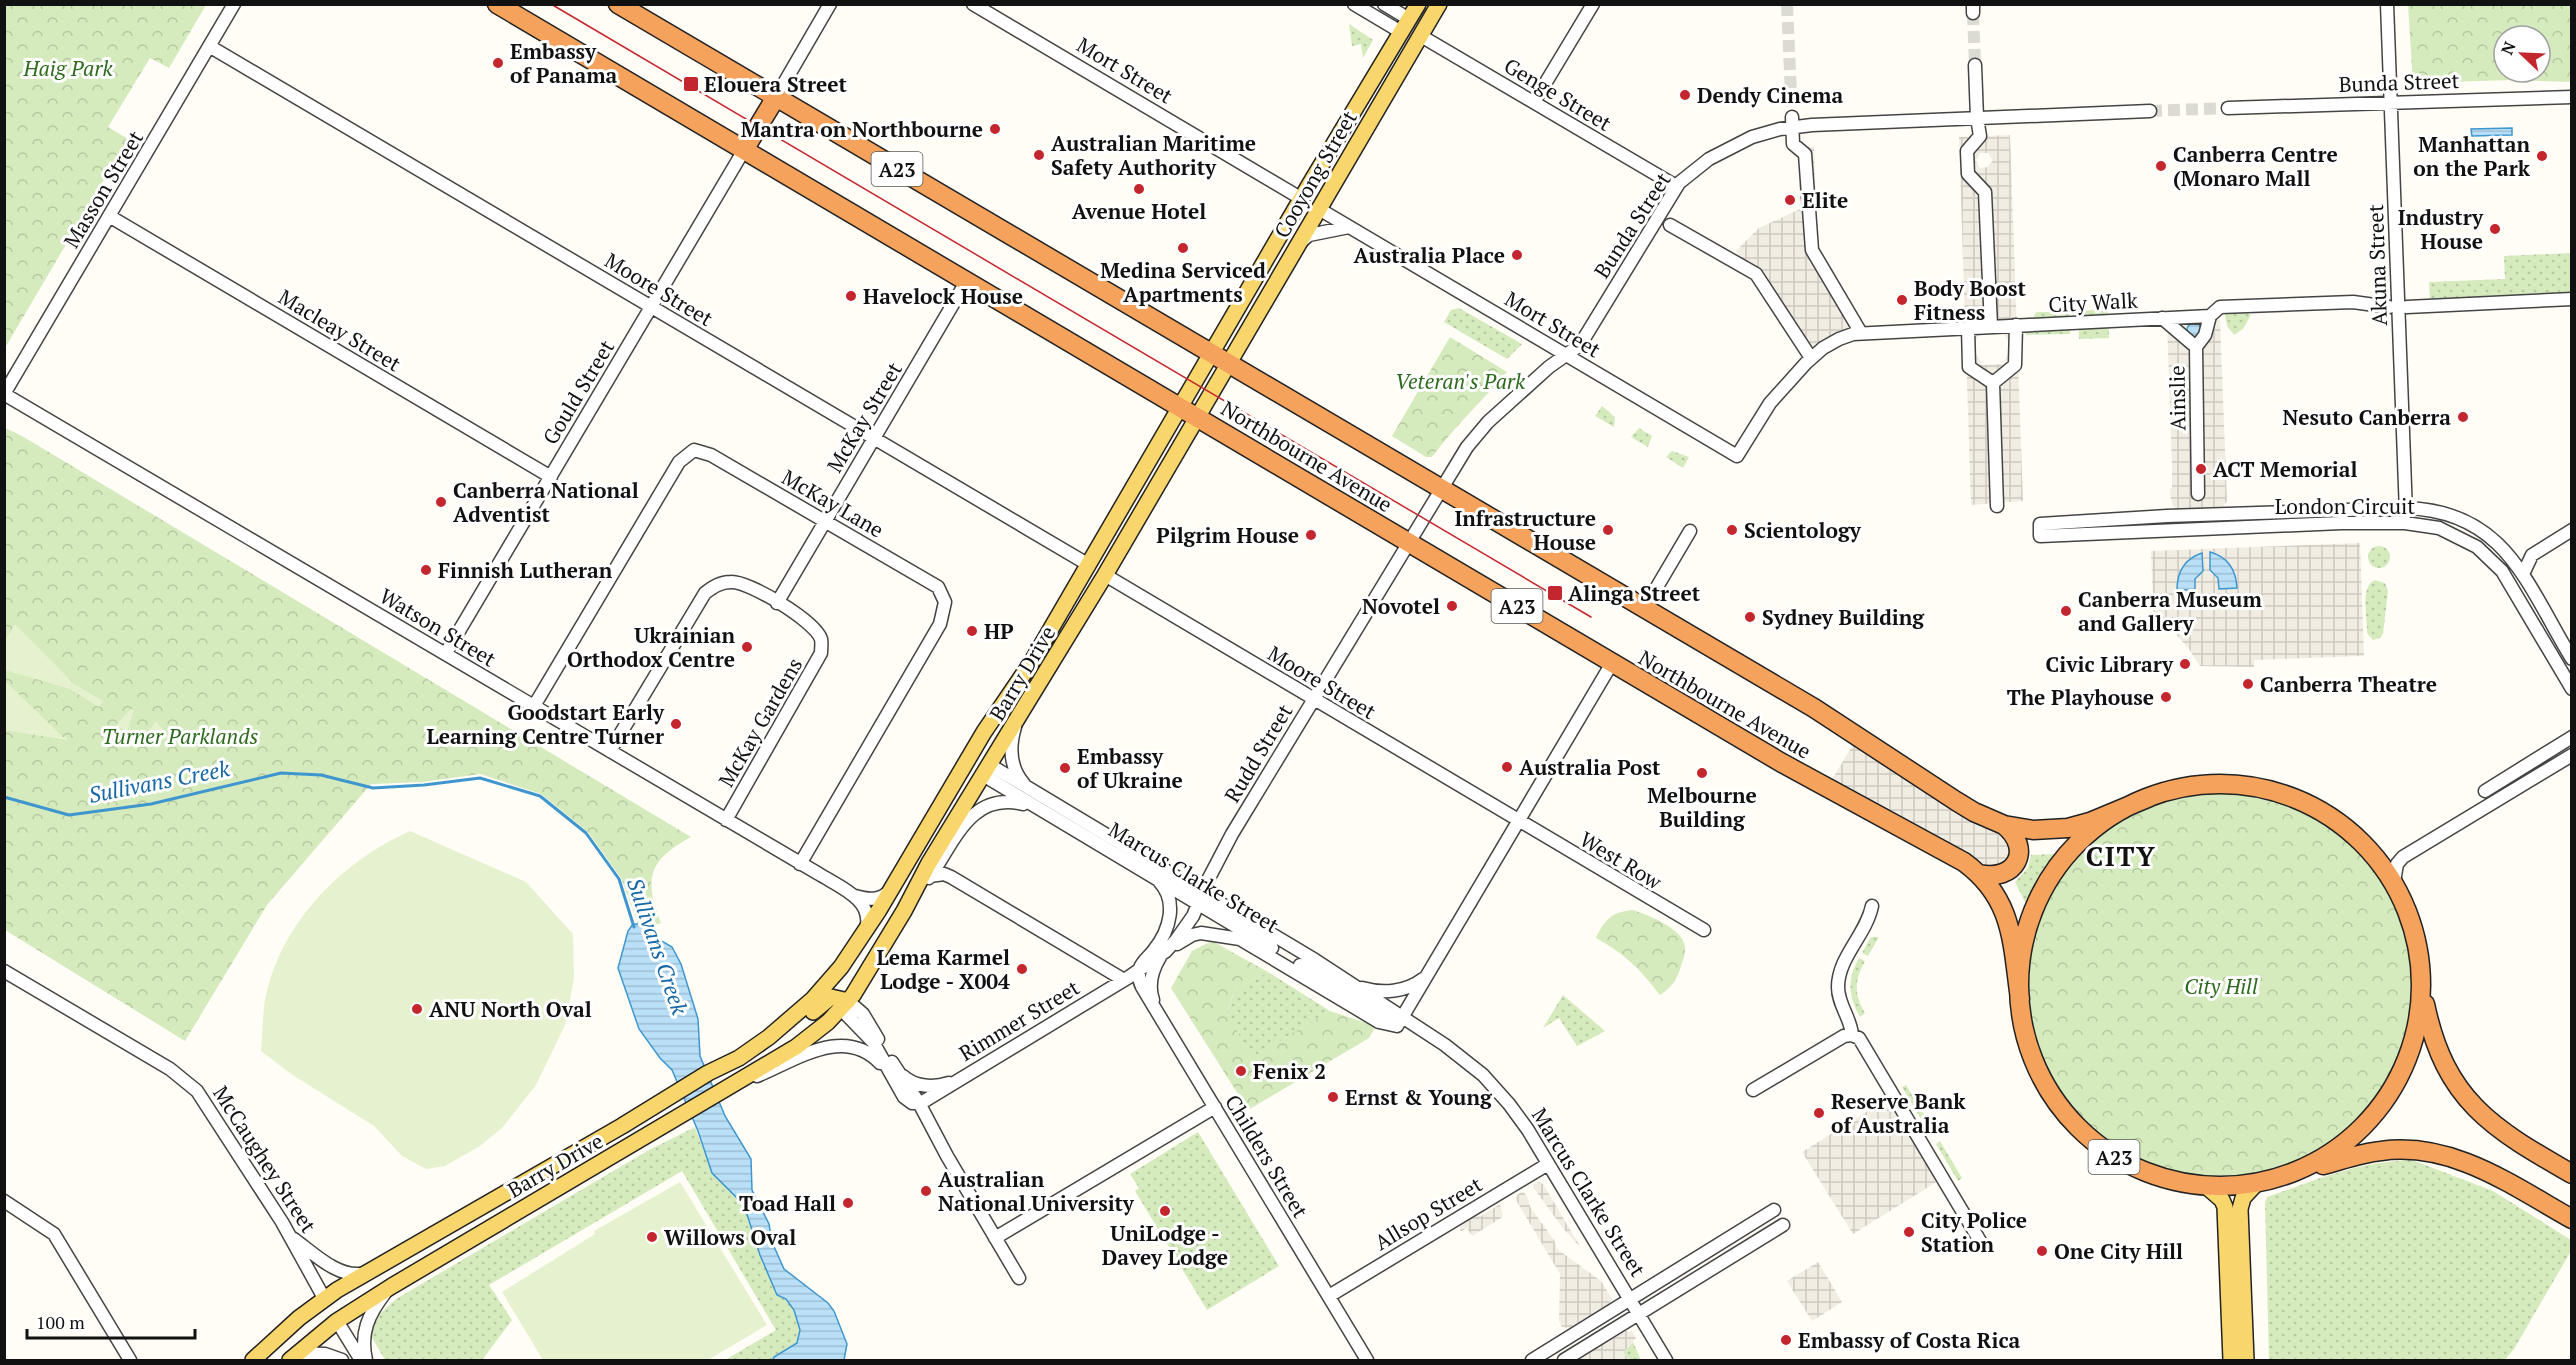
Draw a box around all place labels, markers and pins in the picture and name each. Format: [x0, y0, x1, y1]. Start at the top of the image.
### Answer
place label: Embassy of Panama [510, 37, 618, 89]
marker: Embassy of Panama [491, 56, 505, 70]
place label: Elouera Street [704, 70, 848, 98]
marker: Elouera Street [682, 75, 700, 93]
place label: Dendy Cinema [1697, 81, 1843, 109]
marker: Dendy Cinema [1678, 88, 1692, 102]
place label: Mantra on Northbourne [741, 115, 983, 143]
marker: Mantra on Northbourne [988, 122, 1002, 136]
place label: Australian Maritime Safety Authority [1051, 129, 1256, 181]
place label: Manhattan on the Park [2413, 130, 2531, 182]
place label: Canberra Centre (Monaro Mall [2173, 140, 2338, 192]
marker: Australian Maritime Safety Authority [1032, 148, 1046, 162]
marker: Manhattan on the Park [2535, 149, 2549, 163]
marker: Canberra Centre (Monaro Mall [2154, 159, 2168, 173]
marker: Avenue Hotel [1132, 182, 1146, 196]
place label: Elite [1802, 186, 1848, 214]
marker: Elite [1783, 193, 1797, 207]
place label: Avenue Hotel [1072, 197, 1206, 225]
place label: Industry House [2398, 203, 2484, 255]
marker: Industry House [2488, 222, 2502, 236]
marker: Medina Serviced Apartments [1176, 241, 1190, 255]
place label: Australia Place [1353, 241, 1505, 269]
marker: Australia Place [1510, 248, 1524, 262]
place label: Medina Serviced Apartments [1100, 256, 1266, 308]
place label: Body Boost Fitness [1914, 274, 2027, 326]
place label: Havelock House [863, 282, 1023, 310]
marker: Havelock House [844, 289, 858, 303]
marker: Body Boost Fitness [1895, 293, 1909, 307]
place label: Nesuto Canberra [2282, 403, 2451, 431]
marker: Nesuto Canberra [2456, 410, 2470, 424]
place label: ACT Memorial [2213, 455, 2358, 483]
marker: ACT Memorial [2194, 462, 2208, 476]
place label: Canberra National Adventist [453, 476, 639, 528]
marker: Canberra National Adventist [434, 495, 448, 509]
place label: Infrastructure House [1455, 504, 1596, 556]
place label: Scientology [1744, 516, 1862, 544]
place label: Pilgrim House [1156, 521, 1299, 549]
marker: Infrastructure House [1601, 523, 1615, 537]
marker: Scientology [1725, 523, 1739, 537]
marker: Pilgrim House [1304, 528, 1318, 542]
place label: Finnish Lutheran [438, 556, 613, 584]
marker: Finnish Lutheran [419, 563, 433, 577]
place label: Alinga Street [1568, 579, 1701, 607]
marker: Alinga Street [1546, 584, 1564, 602]
place label: Canberra Museum and Gallery [2078, 585, 2262, 637]
place label: Novotel [1362, 592, 1440, 620]
marker: Novotel [1445, 599, 1459, 613]
place label: Sydney Building [1762, 603, 1925, 631]
marker: Canberra Museum and Gallery [2059, 604, 2073, 618]
marker: Sydney Building [1743, 610, 1757, 624]
place label: HP [984, 617, 1014, 645]
place label: Ukrainian Orthodox Centre [567, 621, 735, 673]
marker: HP [965, 624, 979, 638]
marker: Ukrainian Orthodox Centre [740, 640, 754, 654]
place label: Civic Library [2046, 650, 2174, 678]
marker: Civic Library [2178, 657, 2192, 671]
place label: Canberra Theatre [2260, 670, 2437, 698]
marker: Canberra Theatre [2241, 677, 2255, 691]
place label: The Playhouse [2007, 683, 2154, 711]
marker: The Playhouse [2159, 690, 2173, 704]
place label: Goodstart Early Learning Centre Turner [426, 698, 665, 750]
marker: Goodstart Early Learning Centre Turner [669, 717, 683, 731]
place label: Embassy of Ukraine [1077, 742, 1183, 794]
place label: Australia Post [1519, 753, 1661, 781]
marker: Australia Post [1500, 760, 1514, 774]
marker: Embassy of Ukraine [1058, 761, 1072, 775]
marker: Melbourne Building [1695, 766, 1709, 780]
place label: Melbourne Building [1647, 781, 1757, 833]
place label: Lema Karmel Lodge - X004 [876, 943, 1010, 995]
marker: Lema Karmel Lodge - X004 [1015, 962, 1029, 976]
place label: ANU North Oval [429, 995, 592, 1023]
marker: ANU North Oval [410, 1002, 424, 1016]
place label: Fenix 2 [1253, 1057, 1326, 1085]
marker: Fenix 2 [1234, 1064, 1248, 1078]
place label: Ernst & Young [1345, 1083, 1493, 1111]
place label: Reserve Bank of Australia [1831, 1087, 1966, 1139]
marker: Ernst & Young [1326, 1090, 1340, 1104]
marker: Reserve Bank of Australia [1812, 1106, 1826, 1120]
place label: Australian National University [938, 1165, 1135, 1217]
marker: Australian National University [919, 1184, 933, 1198]
place label: Toad Hall [739, 1189, 836, 1217]
marker: Toad Hall [841, 1196, 855, 1210]
marker: UniLodge - Davey Lodge [1158, 1204, 1172, 1218]
place label: City Police Station [1921, 1206, 2027, 1258]
place label: UniLodge - Davey Lodge [1102, 1219, 1228, 1271]
place label: Willows Oval [664, 1223, 796, 1251]
marker: City Police Station [1902, 1225, 1916, 1239]
marker: Willows Oval [645, 1230, 659, 1244]
place label: One City Hill [2054, 1237, 2183, 1265]
marker: One City Hill [2035, 1244, 2049, 1258]
place label: Embassy of Costa Rica [1798, 1326, 2021, 1354]
marker: Embassy of Costa Rica [1779, 1333, 1793, 1347]

